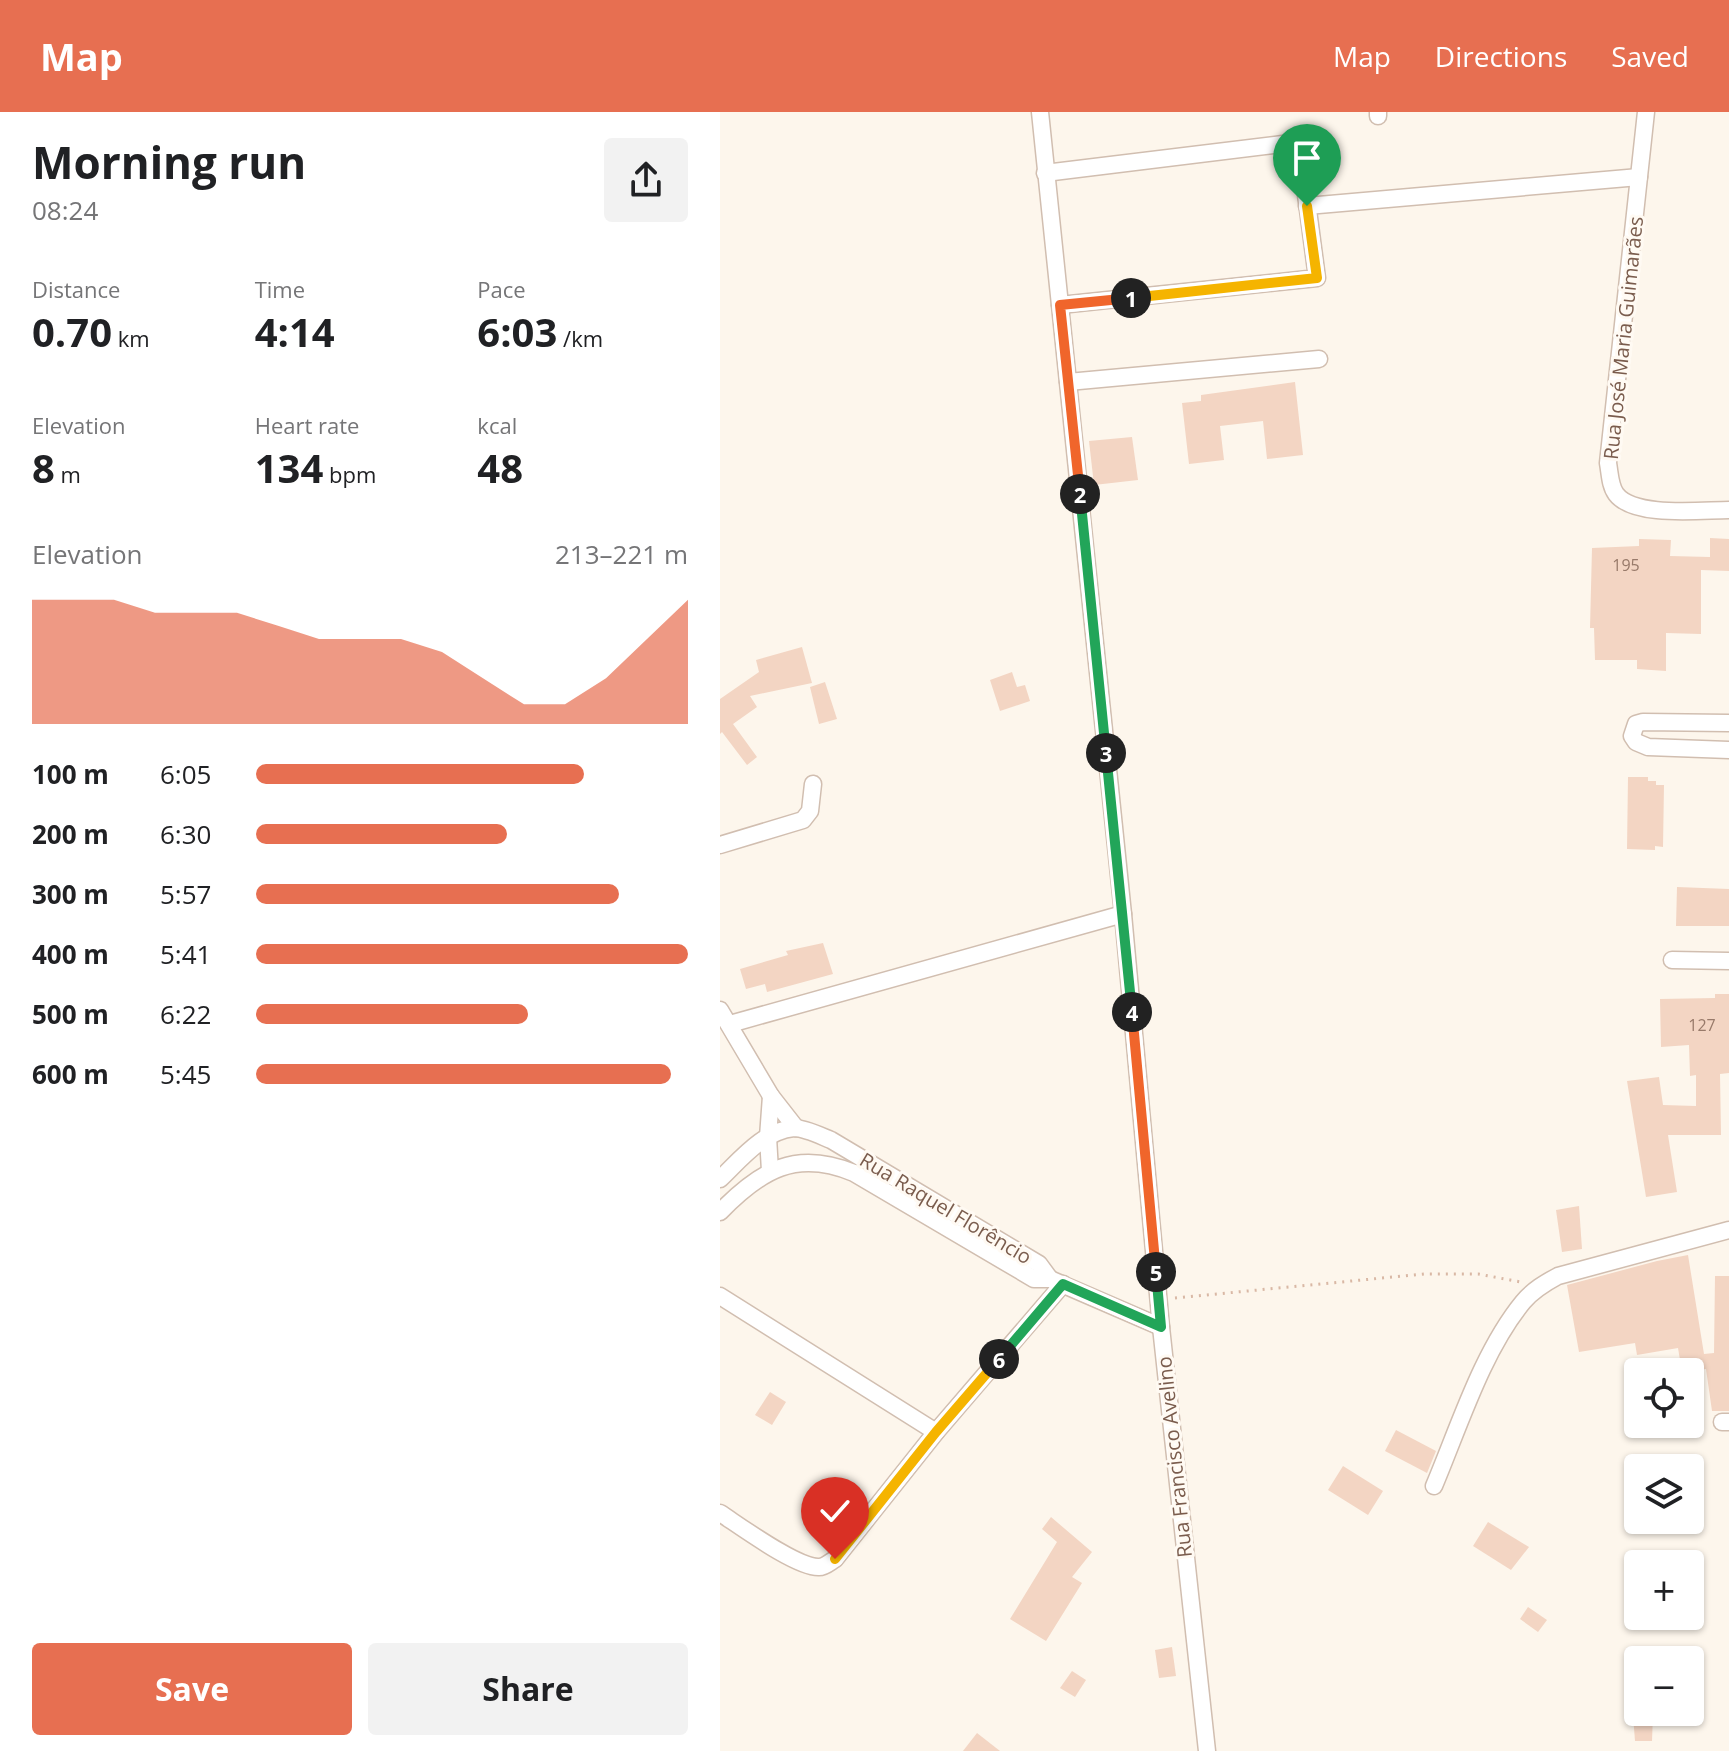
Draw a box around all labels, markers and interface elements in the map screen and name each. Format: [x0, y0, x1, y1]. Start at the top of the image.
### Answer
text: Map [40, 30, 123, 82]
text: Map [1333, 37, 1391, 75]
text: Directions [1435, 37, 1567, 75]
text: Saved [1611, 37, 1689, 75]
pin [1273, 124, 1341, 206]
text: Morning run [32, 132, 306, 192]
icon: arrive [1285, 136, 1329, 180]
button: share [604, 138, 688, 222]
text: 08:24 [32, 192, 98, 228]
street label: Rua José Maria Guimarães [1597, 215, 1649, 461]
text: Distance [32, 274, 120, 304]
text: Time [255, 274, 305, 304]
text: Pace [477, 274, 526, 304]
pin: 1 [1111, 278, 1151, 318]
text: 1 [1125, 283, 1137, 313]
text: 0.70 [32, 304, 112, 359]
text: 4:14 [255, 304, 335, 359]
text: 6:03 [477, 304, 557, 359]
text: km [112, 323, 150, 353]
text: /km [557, 323, 603, 353]
text: Elevation [32, 410, 125, 440]
text: Heart rate [255, 410, 359, 440]
text: kcal [477, 410, 517, 440]
text: 8 [32, 440, 55, 495]
text: 134 [255, 440, 323, 495]
text: 48 [477, 440, 523, 495]
text: m [55, 459, 81, 489]
text: bpm [323, 459, 376, 489]
pin: 2 [1060, 474, 1100, 514]
text: 2 [1074, 479, 1086, 509]
text: Elevation [32, 536, 142, 572]
text: 213–221 m [555, 536, 688, 572]
house number: 195 [1612, 554, 1640, 576]
pin: 3 [1086, 733, 1126, 773]
text: 3 [1100, 738, 1112, 768]
text: 100 m [32, 756, 109, 792]
text: 6:05 [160, 756, 211, 792]
text: 200 m [32, 816, 109, 852]
text: 6:30 [160, 816, 211, 852]
text: 300 m [32, 876, 109, 912]
text: 5:57 [160, 876, 211, 912]
text: 400 m [32, 936, 109, 972]
text: 5:41 [160, 936, 211, 972]
pin: 4 [1112, 992, 1152, 1032]
text: 500 m [32, 996, 109, 1032]
text: 6:22 [160, 996, 211, 1032]
text: 4 [1126, 997, 1138, 1027]
house number: 127 [1688, 1014, 1716, 1036]
text: 600 m [32, 1056, 109, 1092]
text: 5:45 [160, 1056, 211, 1092]
street label: Rua Raquel Florêncio [855, 1146, 1037, 1270]
pin: 5 [1136, 1252, 1176, 1292]
text: 5 [1150, 1257, 1162, 1287]
pin: 6 [979, 1339, 1019, 1379]
text: 6 [993, 1344, 1005, 1374]
street label: Rua Francisco Avelino [1150, 1355, 1198, 1559]
map controls [1624, 1358, 1704, 1726]
button: locate [1624, 1358, 1704, 1438]
button: layers [1624, 1454, 1704, 1534]
pin [801, 1477, 869, 1559]
icon: check [813, 1489, 857, 1533]
button: + [1624, 1550, 1704, 1630]
button: Save [32, 1643, 352, 1735]
button: Share [368, 1643, 688, 1735]
button: − [1624, 1646, 1704, 1726]

